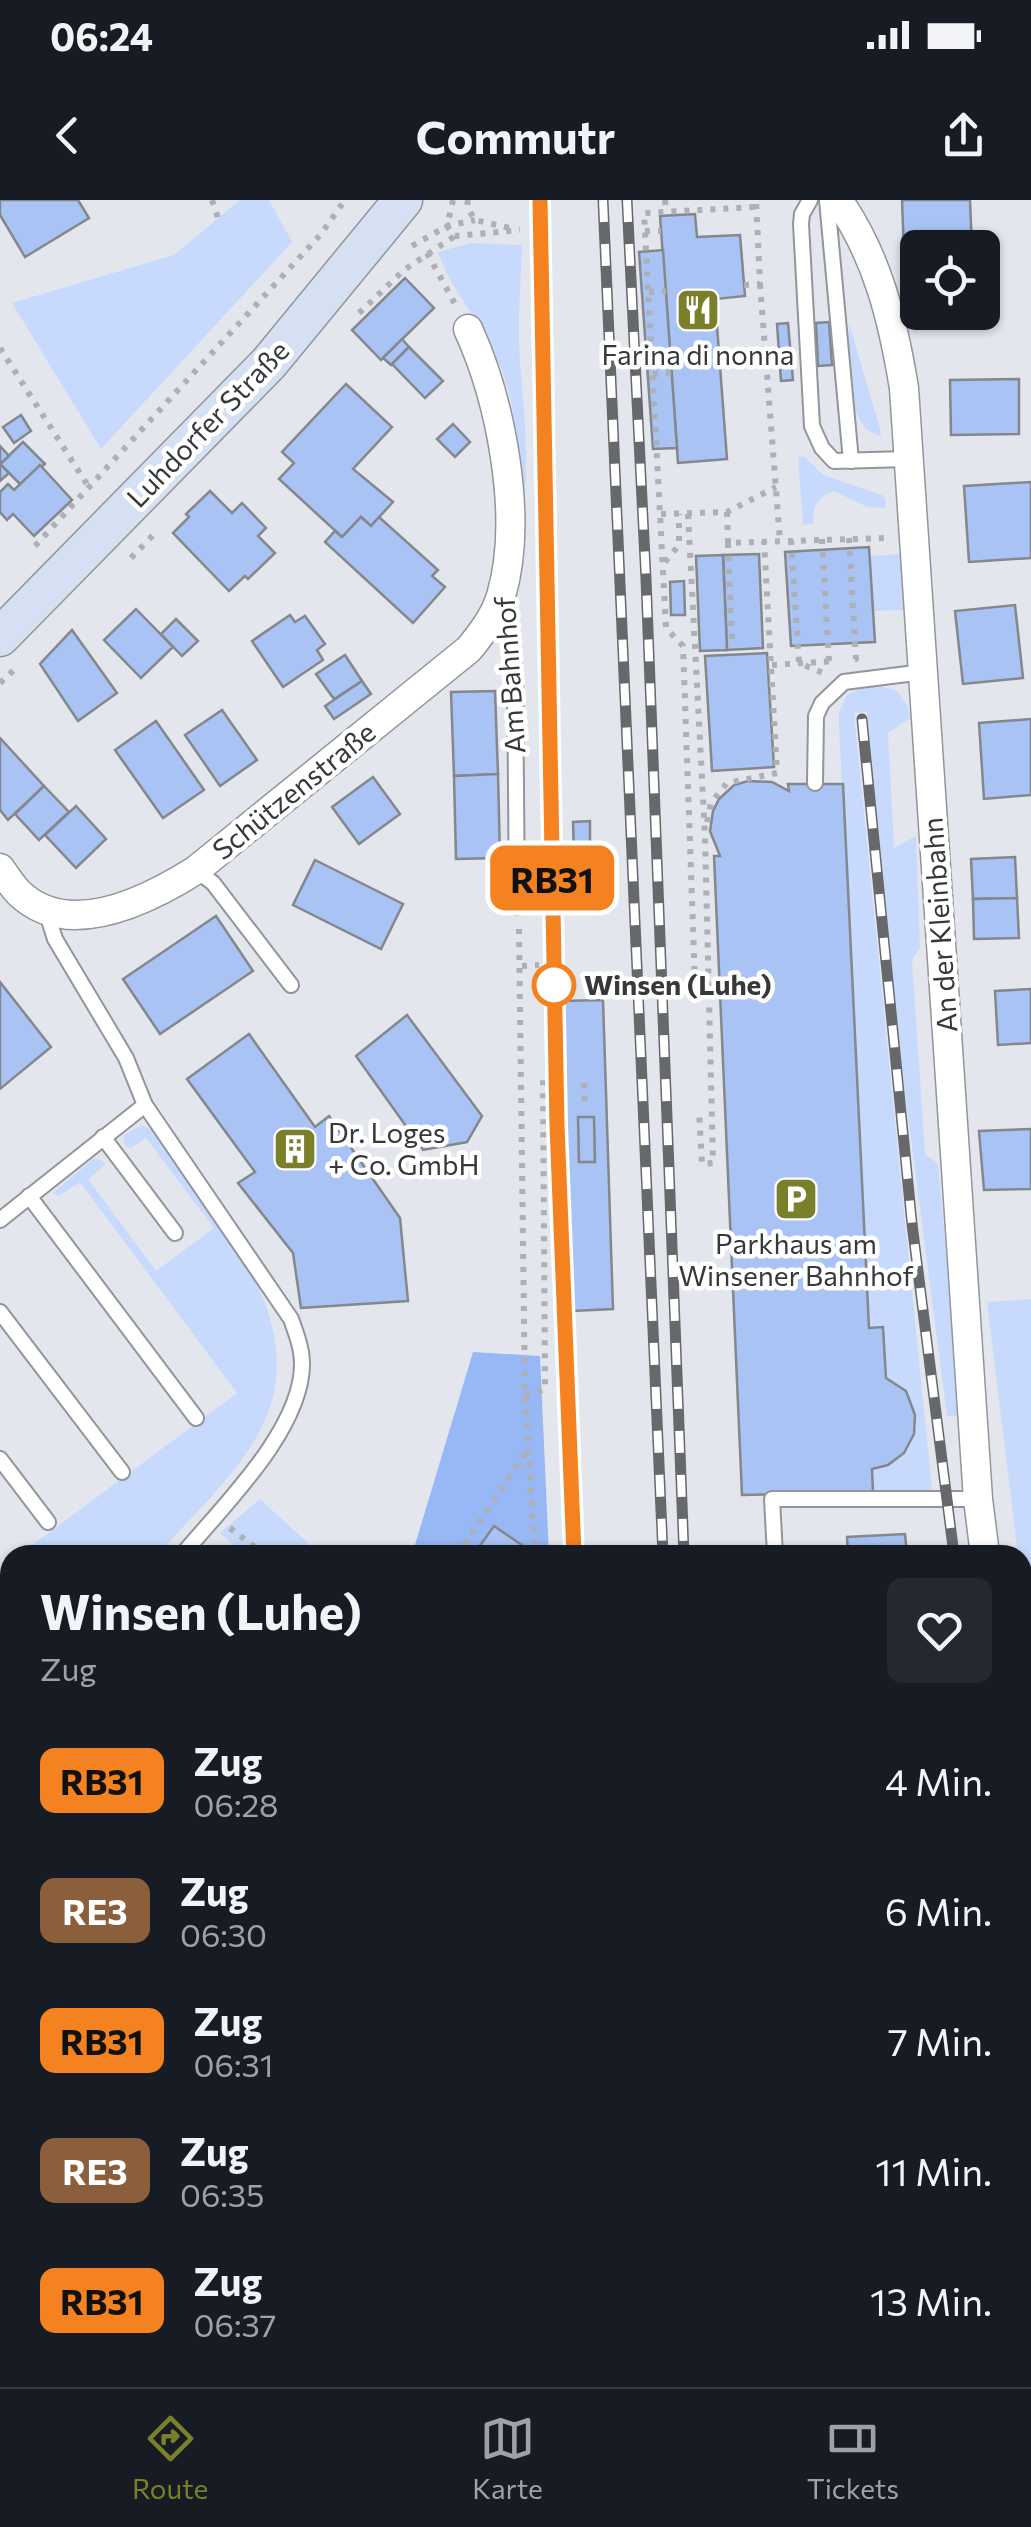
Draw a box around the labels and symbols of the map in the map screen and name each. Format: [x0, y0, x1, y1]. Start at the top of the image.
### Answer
restaurant icon: Farina di nonna [675, 287, 721, 333]
street label: Luhdorfer Straße [119, 333, 295, 514]
place label: Farina di nonna [602, 337, 794, 371]
street label: Am Bahnhof [487, 595, 531, 755]
street label: Schützenstraße [205, 714, 382, 866]
street label: An der Kleinbahn [915, 816, 963, 1034]
line badge: RB31 [482, 846, 622, 910]
marker: Winsen (Luhe) [533, 964, 575, 1006]
place label: Winsen (Luhe) [584, 967, 772, 1001]
place label: Dr. Loges + Co. GmbH [328, 1115, 480, 1181]
building icon: Dr. Loges + Co. GmbH [272, 1126, 318, 1172]
parking icon: Parkhaus am Winsener Bahnhof [773, 1176, 819, 1222]
place label: Parkhaus am Winsener Bahnhof [678, 1226, 914, 1292]

